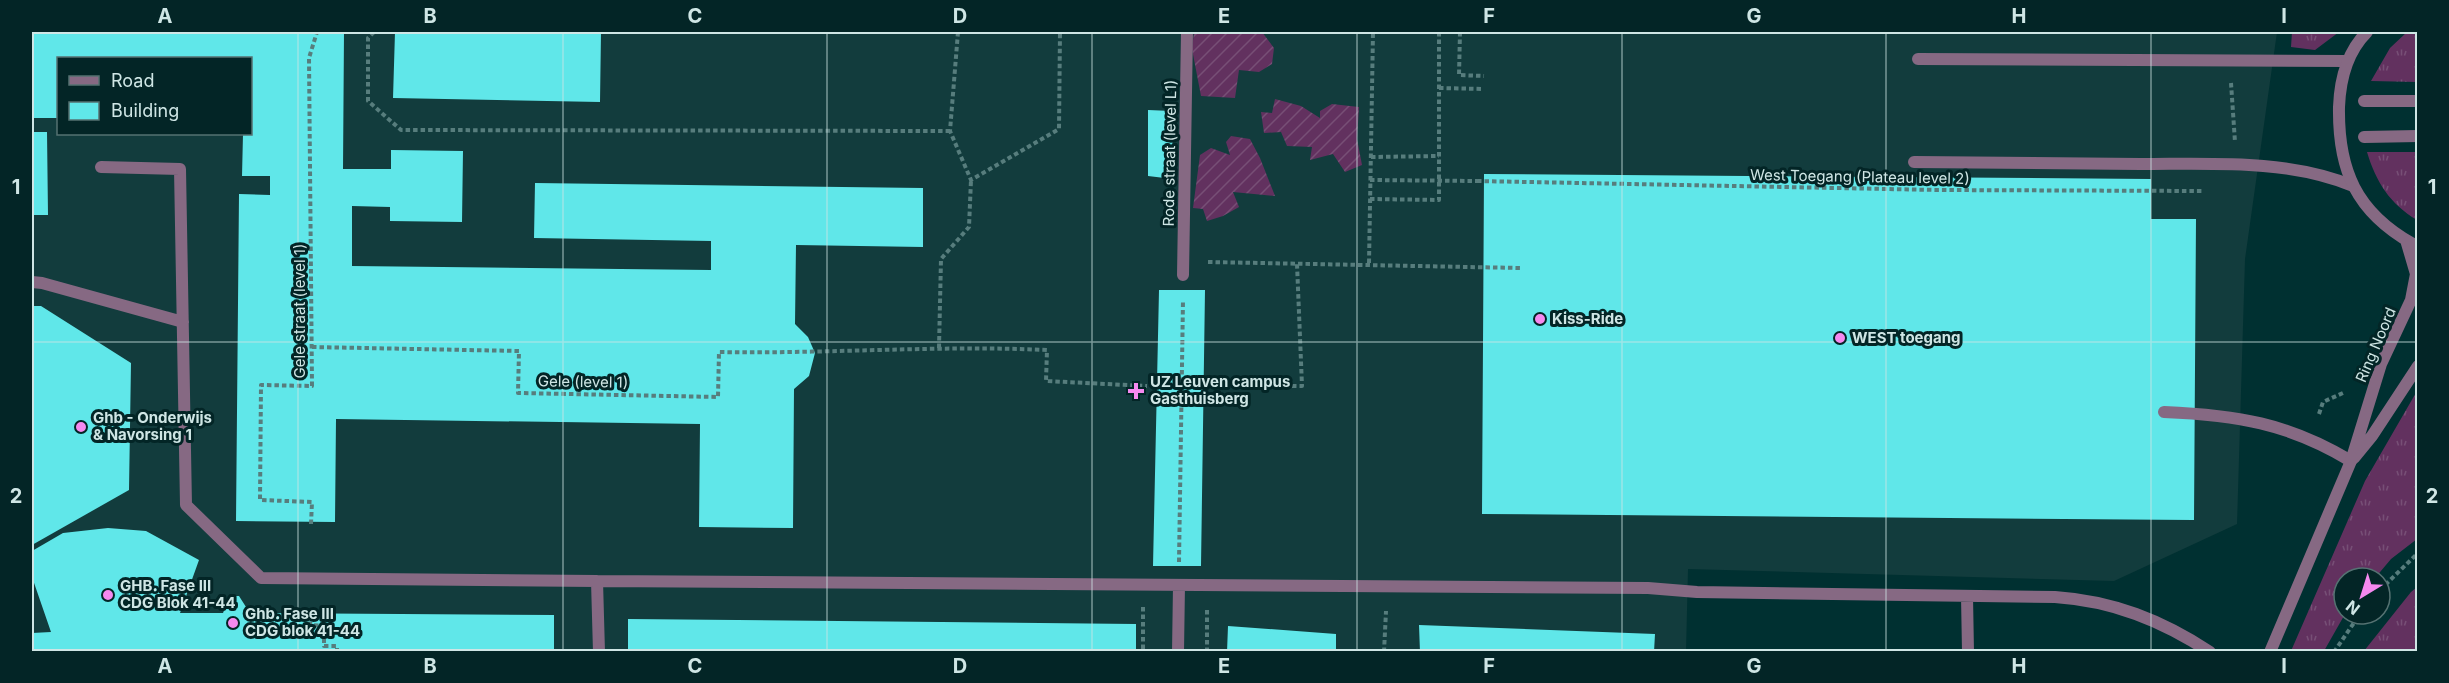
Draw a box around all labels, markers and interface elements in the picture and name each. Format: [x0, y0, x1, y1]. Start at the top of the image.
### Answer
text: A [158, 4, 173, 28]
text: B [423, 4, 437, 28]
text: C [688, 4, 702, 28]
text: D [953, 4, 967, 28]
text: E [1218, 4, 1230, 28]
text: F [1483, 4, 1495, 28]
text: G [1746, 4, 1762, 28]
text: H [2012, 4, 2026, 28]
text: I [2281, 4, 2287, 28]
legend [57, 57, 252, 135]
text: Road [111, 70, 154, 91]
street label: Rode straat (level L1) [1159, 79, 1180, 226]
text: Building [111, 100, 179, 121]
street label: West Toegang (Plateau level 2) [1750, 165, 1970, 188]
text: 1 [12, 175, 20, 199]
text: 1 [2428, 175, 2436, 199]
street label: Gele straat (level 1) [290, 244, 309, 378]
street label: Ring Noord [2351, 305, 2400, 385]
place label: Kiss-Ride [1552, 309, 1623, 328]
marker: Kiss-Ride [1533, 312, 1547, 326]
place label: WEST toegang [1852, 328, 1961, 347]
marker: WEST toegang [1833, 331, 1847, 345]
street label: Gele (level 1) [538, 371, 628, 392]
place label: UZ Leuven campus Gasthuisberg [1150, 372, 1290, 408]
marker: UZ Leuven campus Gasthuisberg [1127, 382, 1145, 400]
place label: Ghb - Onderwijs & Navorsing 1 [93, 408, 212, 444]
marker: Ghb - Onderwijs & Navorsing 1 [74, 420, 88, 434]
text: 2 [10, 484, 22, 508]
text: 2 [2426, 484, 2438, 508]
north arrow [2332, 566, 2392, 626]
place label: GHB. Fase III CDG Blok 41-44 [120, 576, 236, 612]
marker: GHB. Fase III CDG Blok 41-44 [101, 588, 115, 602]
text: N [2342, 596, 2364, 619]
place label: Ghb. Fase III CDG blok 41-44 [245, 604, 360, 640]
marker: Ghb. Fase III CDG blok 41-44 [226, 616, 240, 630]
text: A [158, 654, 173, 678]
text: B [423, 654, 437, 678]
text: C [688, 654, 702, 678]
text: D [953, 654, 967, 678]
text: E [1218, 654, 1230, 678]
text: F [1483, 654, 1495, 678]
text: G [1746, 654, 1762, 678]
text: H [2012, 654, 2026, 678]
text: I [2281, 654, 2287, 678]

